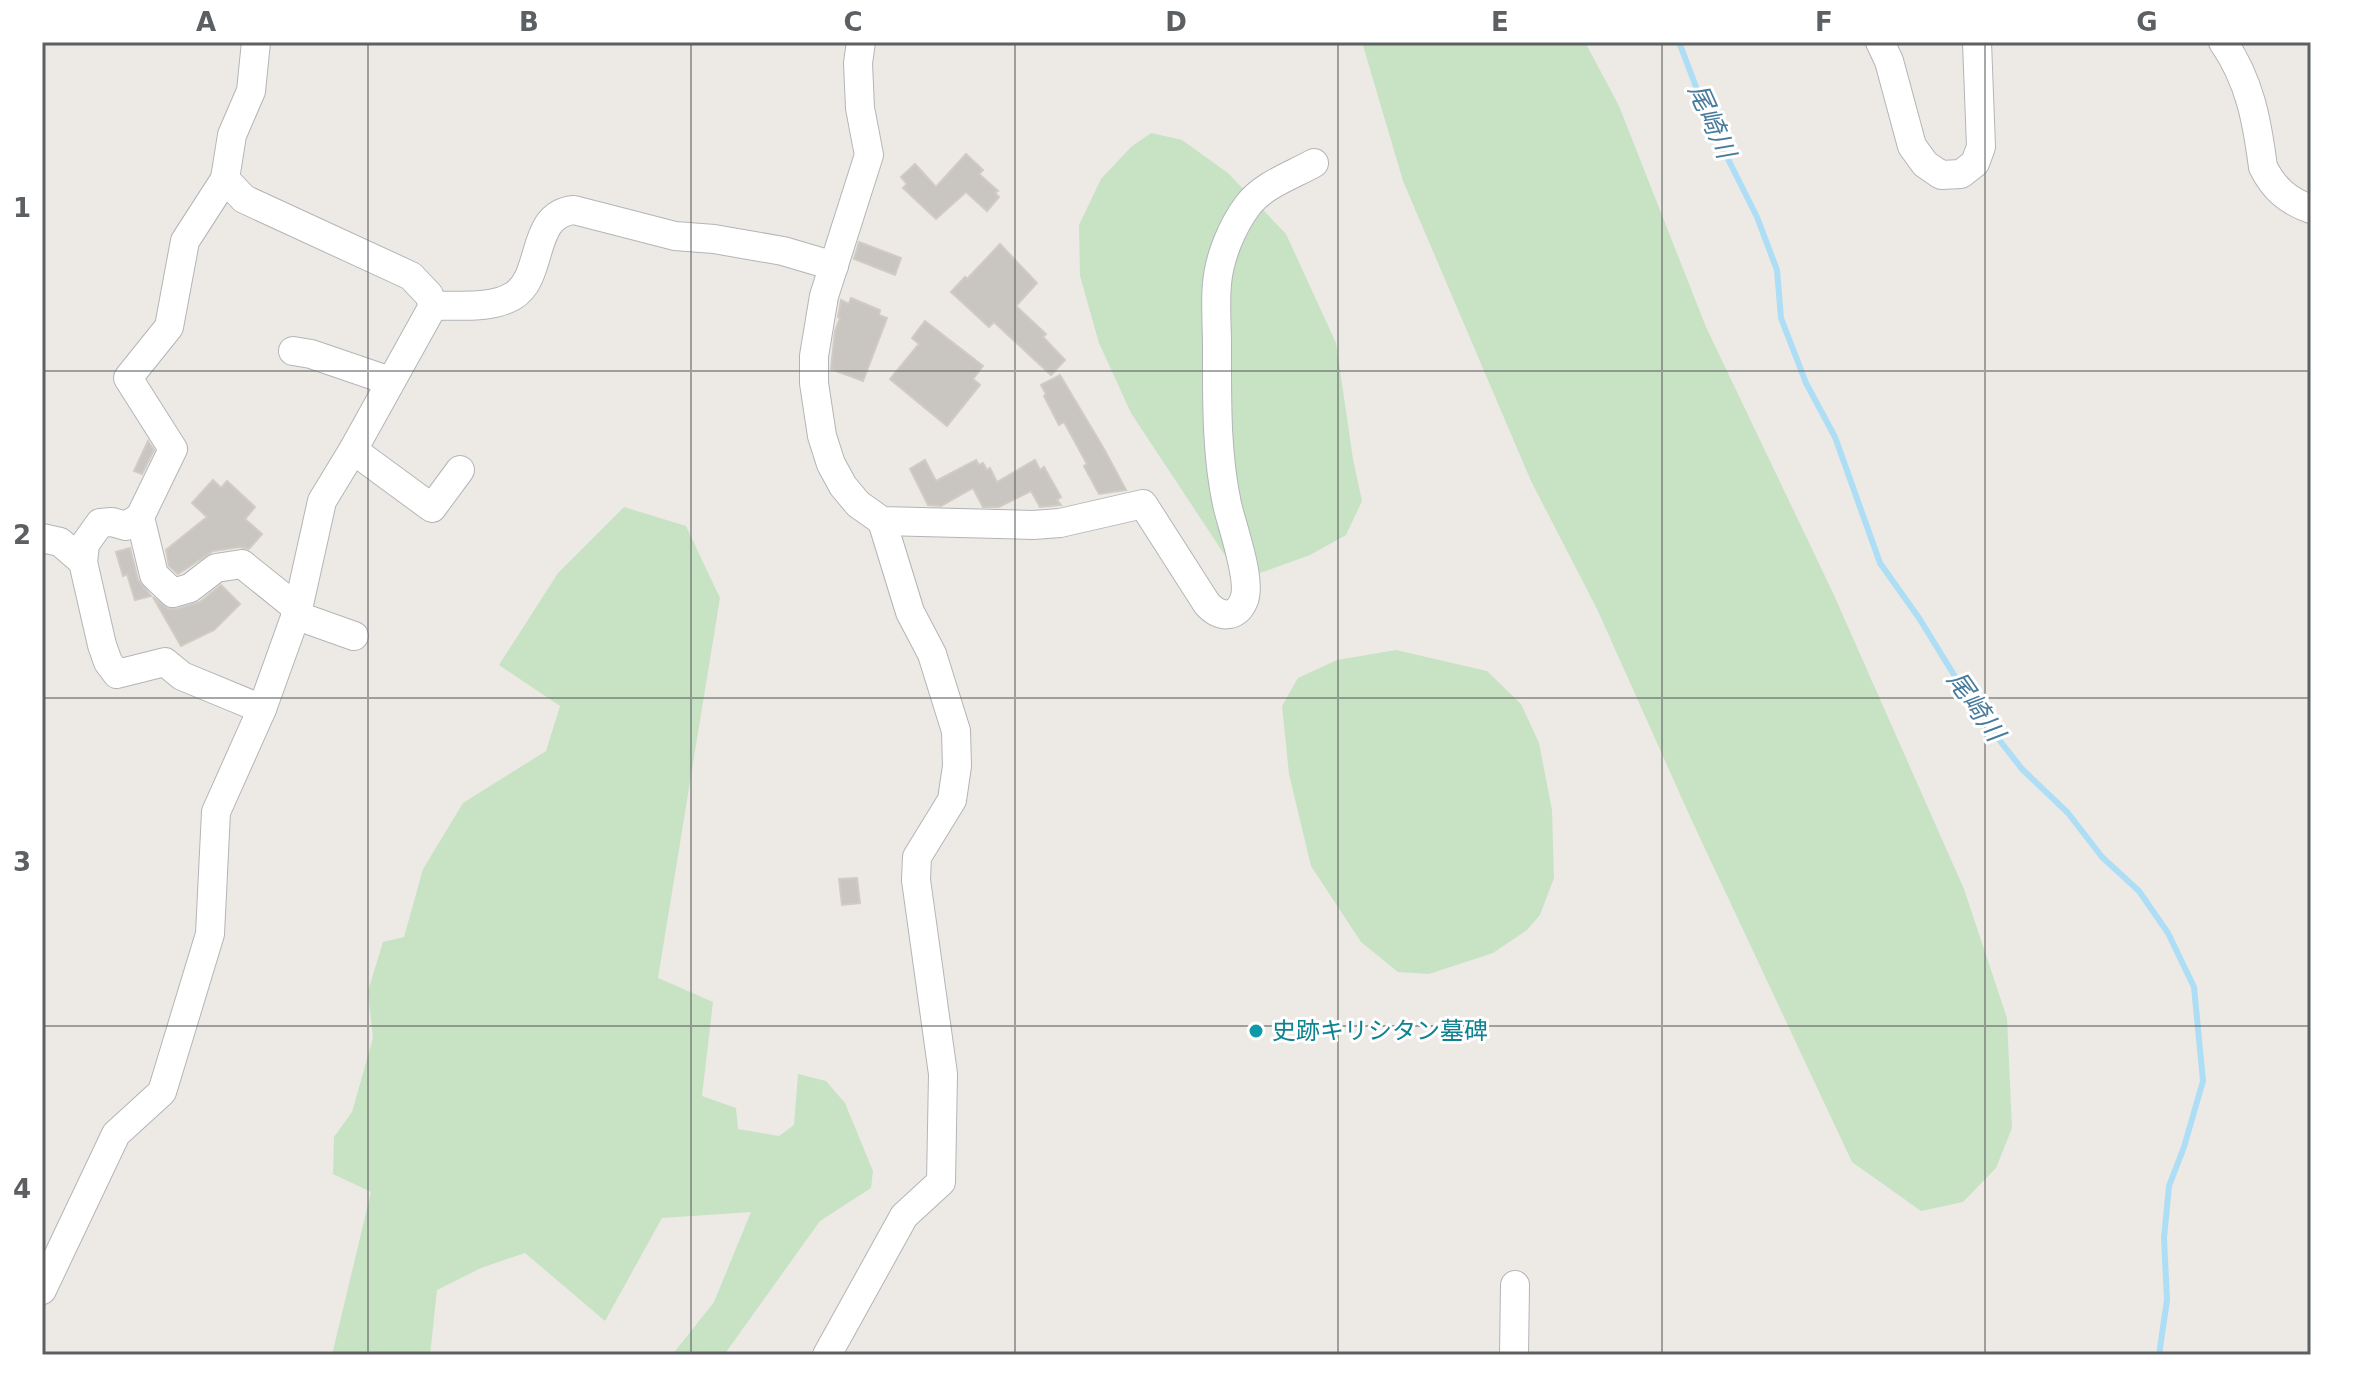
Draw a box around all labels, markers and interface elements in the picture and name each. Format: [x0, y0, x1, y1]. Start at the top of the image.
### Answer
text: A [196, 7, 216, 37]
text: B [519, 7, 539, 37]
text: C [843, 7, 863, 37]
text: D [1165, 7, 1187, 37]
text: E [1491, 7, 1509, 37]
text: F [1815, 7, 1833, 37]
text: G [2136, 7, 2158, 37]
water label: 尾崎川 [1682, 79, 1743, 165]
text: 1 [13, 193, 31, 223]
text: 2 [13, 520, 31, 550]
water label: 尾崎川 [1941, 665, 2012, 749]
text: 3 [13, 847, 31, 877]
place label: 史跡キリシタン墓碑 [1272, 1017, 1488, 1045]
marker: 史跡キリシタン墓碑 [1247, 1022, 1265, 1040]
text: 4 [13, 1174, 31, 1204]

